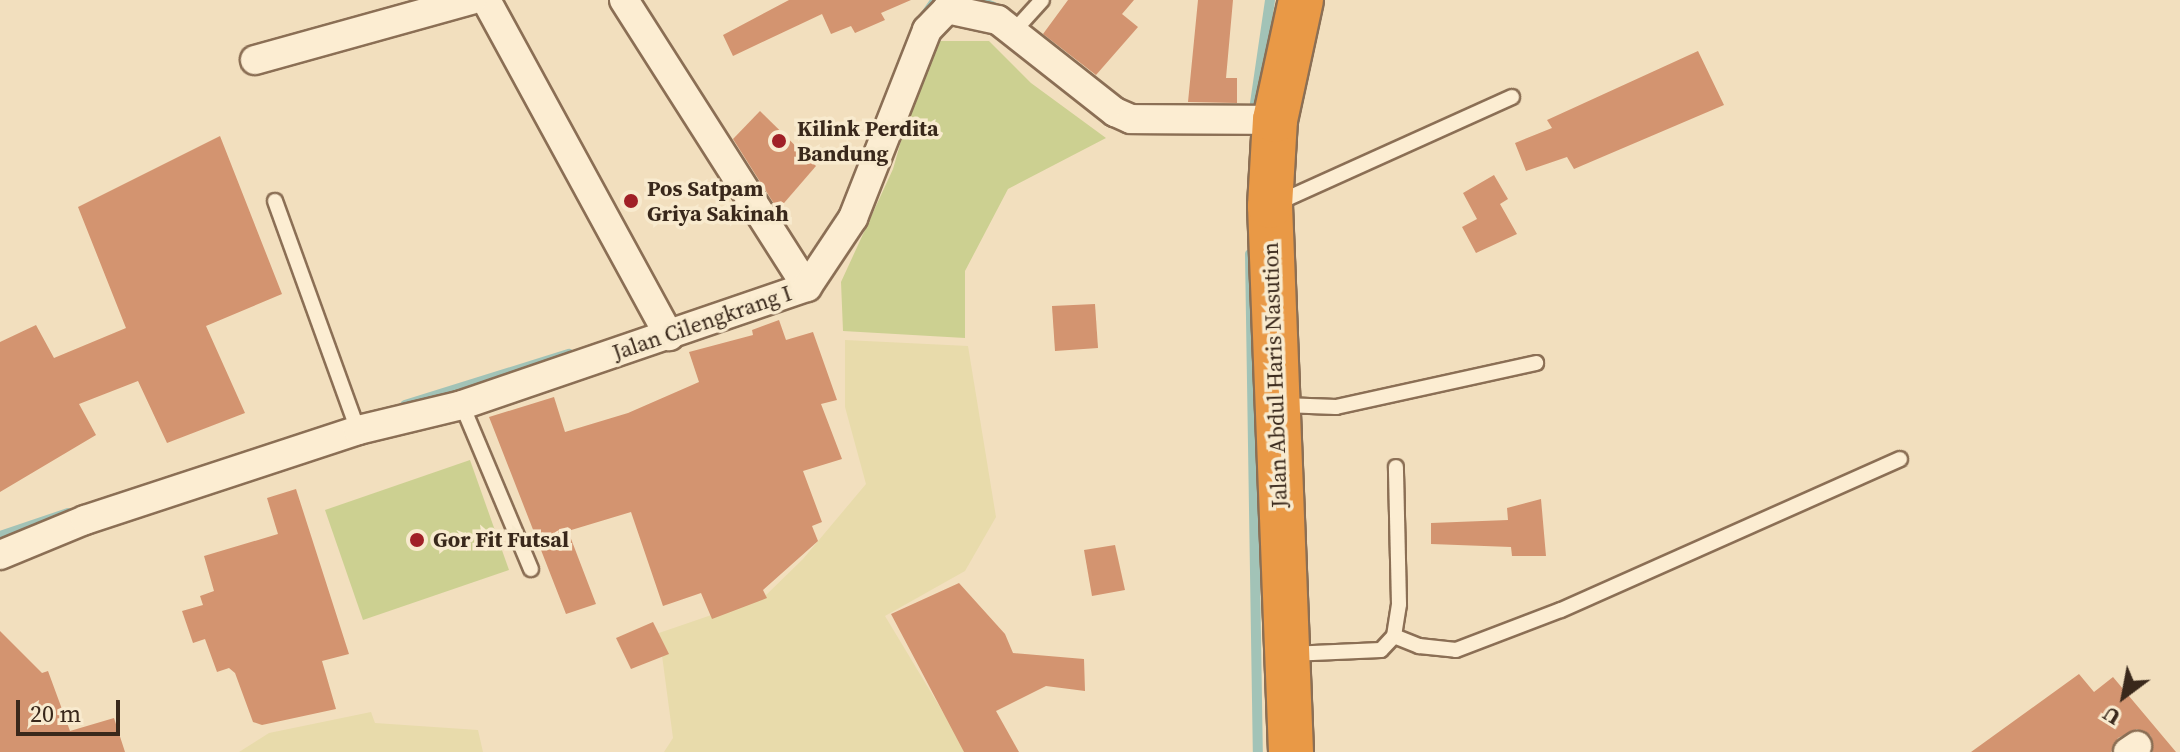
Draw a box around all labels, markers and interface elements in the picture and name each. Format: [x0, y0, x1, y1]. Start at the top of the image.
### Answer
place label: Kilink Perdita Bandung [797, 115, 939, 166]
marker: Kilink Perdita Bandung [768, 130, 790, 152]
place label: Pos Satpam Griya Sakinah [647, 175, 789, 226]
marker: Pos Satpam Griya Sakinah [622, 192, 640, 210]
street label: Jalan Abdul Haris Nasution [1257, 242, 1293, 508]
street label: Jalan Cilengkrang I [609, 280, 795, 366]
place label: Gor Fit Futsal [433, 527, 569, 553]
marker: Gor Fit Futsal [408, 531, 426, 549]
north arrow [2084, 656, 2164, 736]
scale bar [20, 684, 124, 734]
text: 20 m [30, 697, 81, 730]
text: U [2097, 699, 2126, 733]

